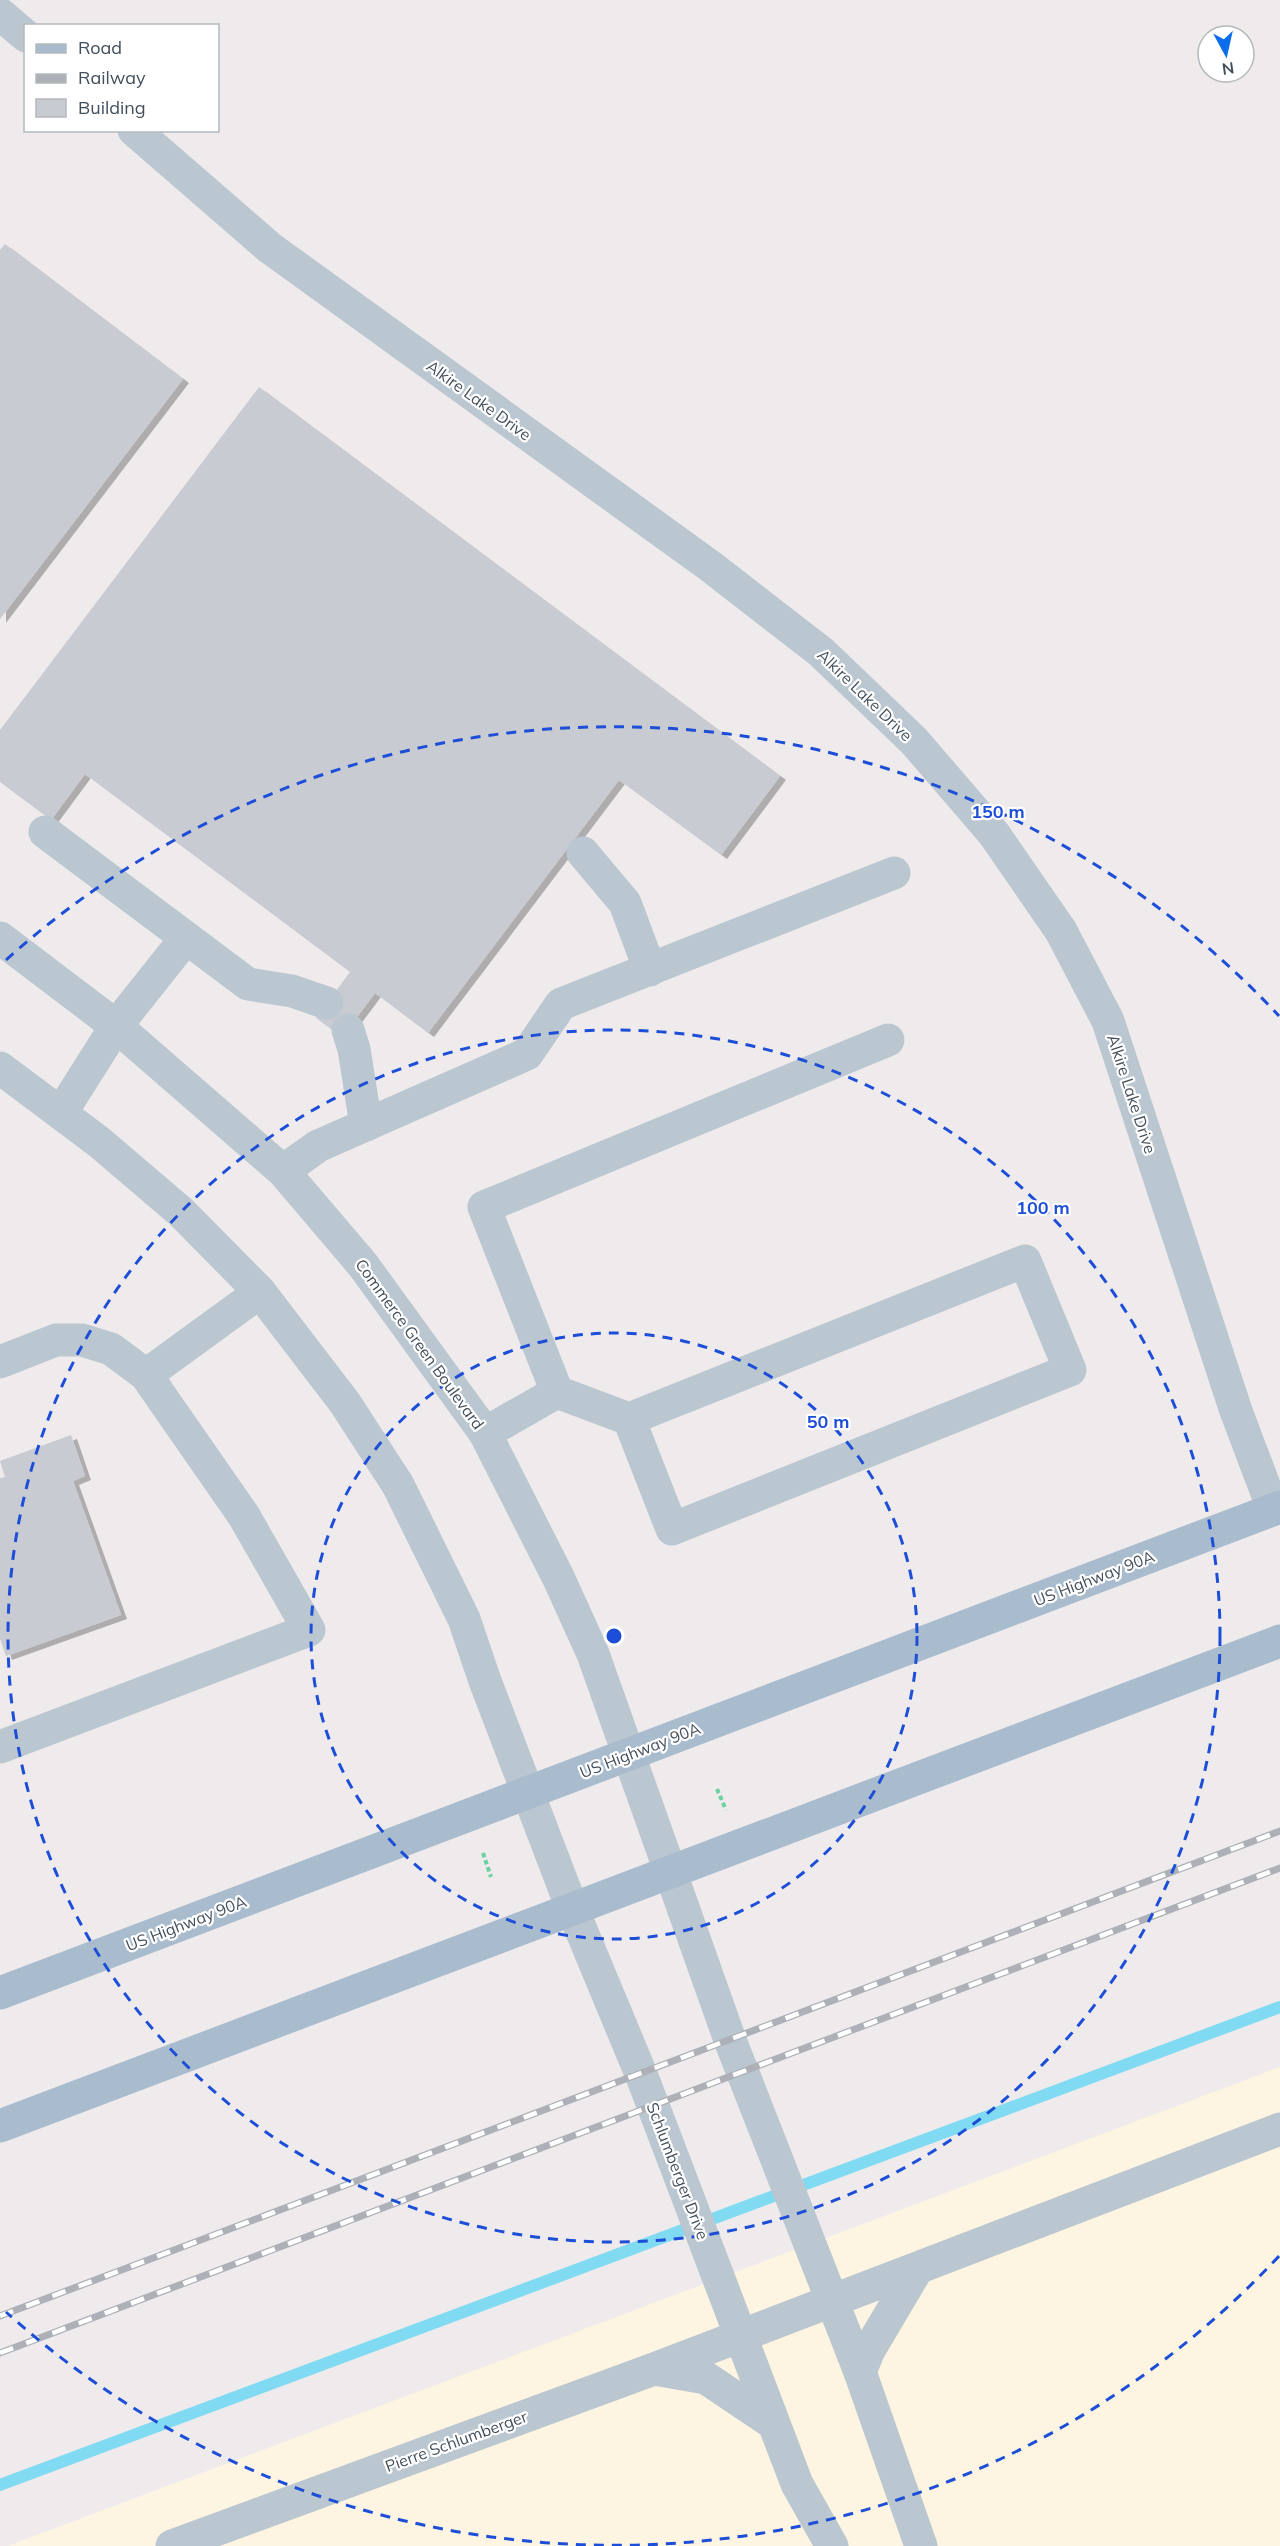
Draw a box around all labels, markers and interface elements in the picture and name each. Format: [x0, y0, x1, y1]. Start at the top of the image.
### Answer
legend [24, 24, 219, 132]
north arrow [1196, 24, 1256, 84]
text: Road [78, 36, 122, 59]
text: N [1221, 58, 1235, 80]
text: Railway [78, 66, 146, 89]
text: Building [78, 96, 146, 119]
street label: Alkire Lake Drive [423, 355, 535, 445]
street label: Alkire Lake Drive [813, 645, 917, 745]
text: 150 m [971, 800, 1025, 823]
street label: Alkire Lake Drive [1103, 1032, 1161, 1156]
text: 100 m [1016, 1196, 1070, 1219]
street label: Commerce Green Boulevard [351, 1255, 489, 1433]
text: 50 m [807, 1410, 849, 1433]
street label: US Highway 90A [1031, 1546, 1157, 1610]
centre of rings [604, 1626, 624, 1646]
street label: US Highway 90A [577, 1718, 703, 1782]
street label: US Highway 90A [123, 1891, 249, 1955]
street label: Schlumberger Drive [643, 2100, 713, 2242]
street label: Pierre Schlumberger [382, 2406, 530, 2476]

